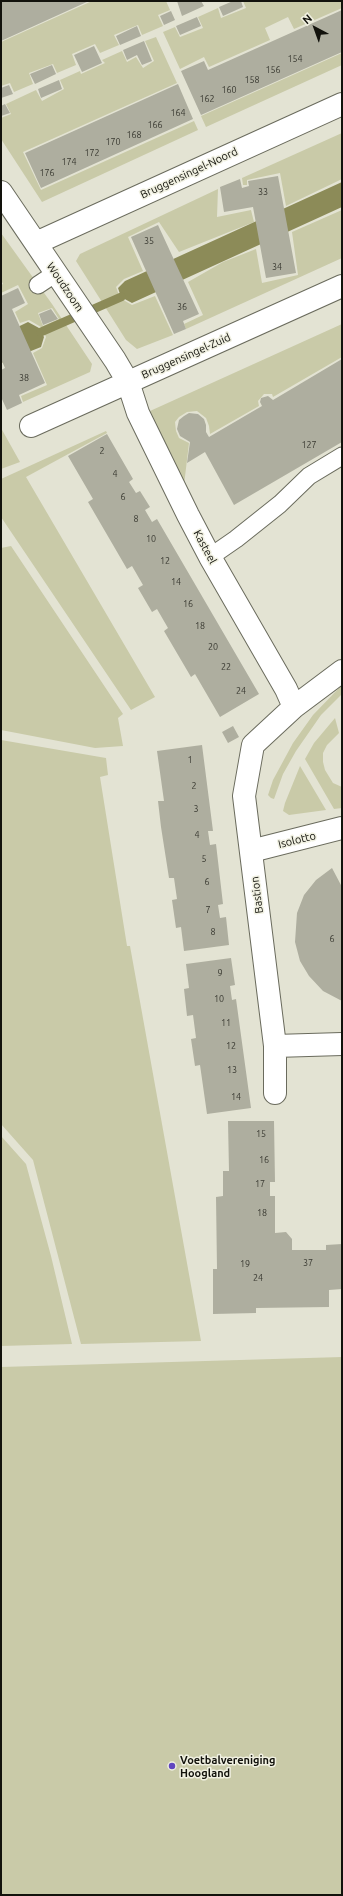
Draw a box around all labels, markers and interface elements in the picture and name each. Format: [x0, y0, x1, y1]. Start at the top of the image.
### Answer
north arrow [295, 8, 335, 48]
text: N [300, 12, 314, 26]
house number: 154 [287, 54, 303, 64]
house number: 156 [265, 65, 281, 75]
house number: 158 [244, 75, 260, 85]
house number: 160 [221, 85, 237, 95]
house number: 162 [199, 94, 215, 104]
house number: 164 [170, 108, 186, 118]
house number: 166 [147, 120, 163, 130]
house number: 168 [126, 130, 142, 140]
house number: 170 [105, 137, 121, 147]
street label: Bruggensingel-Noord [138, 145, 240, 201]
house number: 172 [84, 148, 100, 158]
house number: 174 [61, 157, 77, 167]
house number: 176 [39, 168, 55, 178]
house number: 33 [258, 187, 268, 197]
house number: 35 [144, 236, 154, 246]
street label: Woudzoom [44, 260, 86, 314]
house number: 34 [272, 262, 282, 272]
house number: 36 [177, 302, 187, 312]
street label: Bruggensingel-Zuid [139, 330, 233, 382]
house number: 38 [19, 373, 29, 383]
house number: 127 [301, 440, 317, 450]
house number: 2 [99, 446, 105, 456]
house number: 4 [112, 469, 118, 479]
house number: 6 [120, 492, 126, 502]
house number: 8 [133, 514, 139, 524]
street label: Kasteel [191, 528, 219, 566]
house number: 10 [146, 534, 156, 544]
house number: 12 [160, 556, 170, 566]
house number: 14 [171, 577, 181, 587]
house number: 16 [183, 599, 193, 609]
house number: 18 [195, 621, 205, 631]
house number: 20 [208, 642, 218, 652]
house number: 22 [221, 662, 231, 672]
house number: 24 [236, 686, 246, 696]
house number: 1 [187, 755, 193, 765]
house number: 2 [191, 781, 197, 791]
house number: 3 [193, 804, 199, 814]
street label: Isolotto [277, 829, 317, 851]
house number: 4 [194, 830, 200, 840]
house number: 5 [201, 854, 207, 864]
street label: Bastion [248, 876, 266, 914]
house number: 6 [204, 877, 210, 887]
house number: 7 [205, 905, 211, 915]
house number: 8 [210, 927, 216, 937]
house number: 6 [329, 934, 335, 944]
house number: 9 [217, 968, 223, 978]
house number: 10 [214, 994, 224, 1004]
house number: 11 [221, 1018, 231, 1028]
house number: 12 [226, 1041, 236, 1051]
house number: 13 [227, 1065, 237, 1075]
house number: 14 [231, 1092, 241, 1102]
house number: 15 [256, 1129, 266, 1139]
house number: 16 [259, 1155, 269, 1165]
house number: 17 [255, 1179, 265, 1189]
house number: 18 [257, 1208, 267, 1218]
house number: 37 [303, 1258, 313, 1268]
house number: 19 [240, 1259, 250, 1269]
house number: 24 [253, 1273, 263, 1283]
place label: Voetbalvereniging Hoogland [180, 1753, 275, 1779]
marker: Voetbalvereniging Hoogland [167, 1761, 177, 1771]

